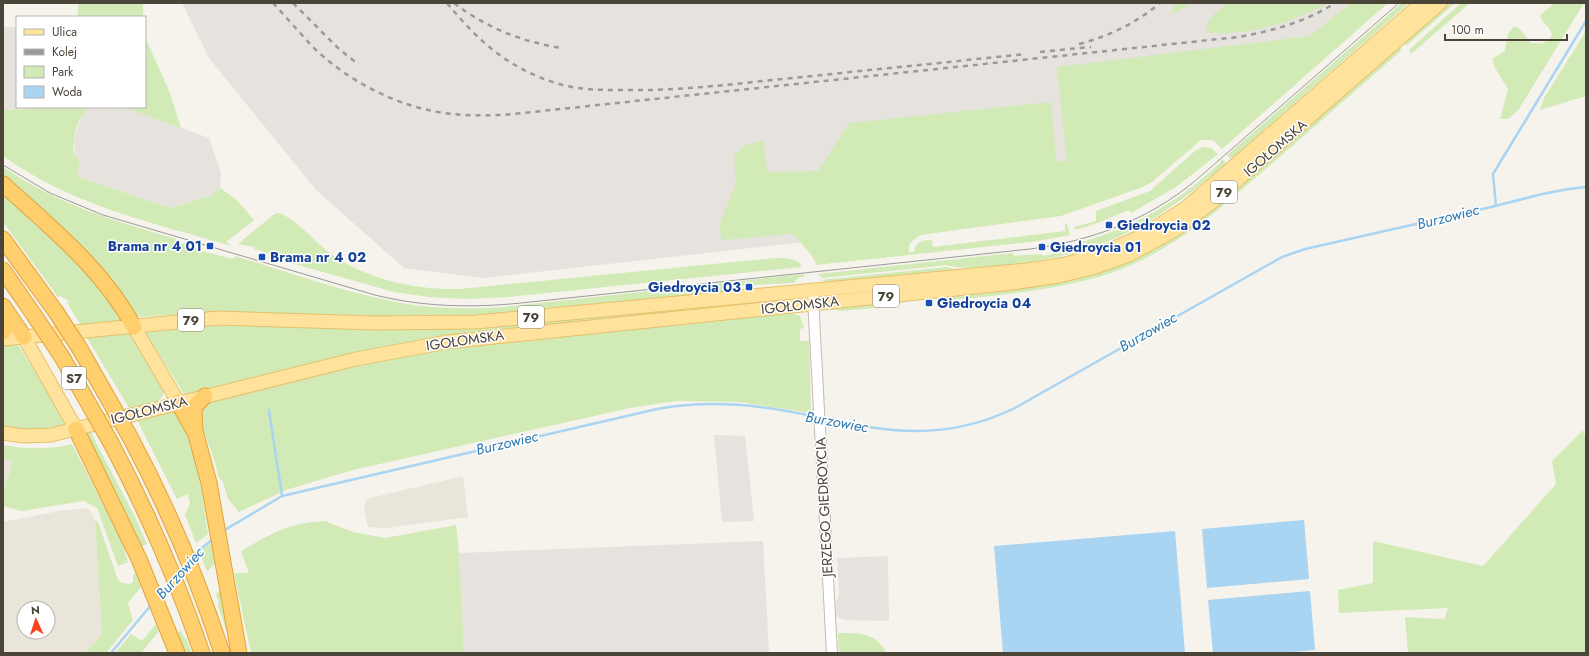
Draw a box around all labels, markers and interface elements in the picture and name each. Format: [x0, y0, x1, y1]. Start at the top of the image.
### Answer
legend [16, 16, 146, 108]
scale bar [1445, 16, 1567, 42]
text: 100 m [1451, 21, 1484, 39]
text: Ulica [52, 23, 77, 41]
text: Kolej [52, 43, 77, 61]
text: Park [52, 63, 74, 81]
text: Woda [52, 83, 82, 101]
street label: IGOŁOMSKA [1239, 114, 1312, 181]
road number: 79 [1211, 181, 1237, 203]
water label: Burzowiec [1415, 199, 1482, 235]
place label: Giedroycia 02 [1117, 215, 1211, 235]
marker: Giedroycia 02 [1104, 220, 1114, 230]
place label: Brama nr 4 01 [108, 236, 202, 256]
place label: Giedroycia 01 [1050, 237, 1142, 257]
marker: Brama nr 4 01 [205, 241, 215, 251]
marker: Giedroycia 01 [1037, 242, 1047, 252]
place label: Brama nr 4 02 [270, 247, 366, 267]
marker: Brama nr 4 02 [257, 252, 267, 262]
place label: Giedroycia 03 [648, 277, 741, 297]
marker: Giedroycia 03 [744, 282, 754, 292]
road number: 79 [873, 285, 899, 307]
street label: IGOŁOMSKA [760, 291, 841, 319]
place label: Giedroycia 04 [937, 293, 1031, 313]
marker: Giedroycia 04 [924, 298, 934, 308]
road number: 79 [518, 306, 544, 328]
water label: Burzowiec [1115, 307, 1181, 357]
road number: 79 [178, 309, 204, 331]
street label: IGOŁOMSKA [425, 325, 506, 355]
road number: S7 [62, 367, 86, 389]
street label: IGOŁOMSKA [109, 391, 190, 429]
water label: Burzowiec [804, 406, 870, 438]
water label: Burzowiec [474, 425, 540, 461]
street label: JERZEGO GIEDROYCIA [810, 436, 838, 579]
water label: Burzowiec [151, 542, 209, 604]
north arrow [16, 600, 56, 640]
text: N [31, 602, 40, 618]

